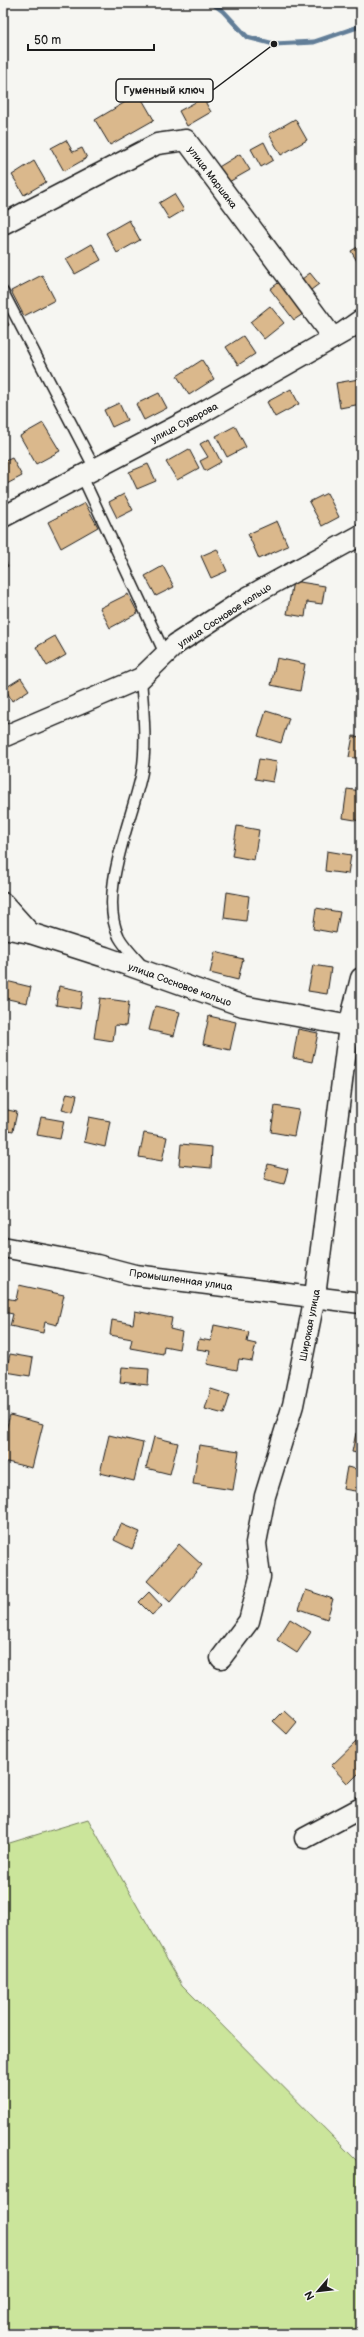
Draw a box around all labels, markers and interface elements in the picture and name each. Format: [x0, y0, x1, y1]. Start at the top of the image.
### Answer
scale bar [28, 26, 154, 52]
text: 50 m [34, 33, 61, 48]
callout: Гуменный ключ [116, 79, 213, 102]
text: Гуменный ключ [123, 84, 205, 97]
street label: улица Маршака [185, 144, 240, 211]
street label: улица Суворова [149, 400, 220, 446]
street label: улица Сосновое кольцо [176, 581, 273, 651]
street label: улица Сосновое кольцо [126, 961, 233, 1009]
street label: Промышленная улица [128, 1267, 233, 1293]
street label: Широкая улица [297, 1288, 323, 1362]
north arrow [298, 2271, 338, 2311]
text: N [302, 2289, 317, 2302]

